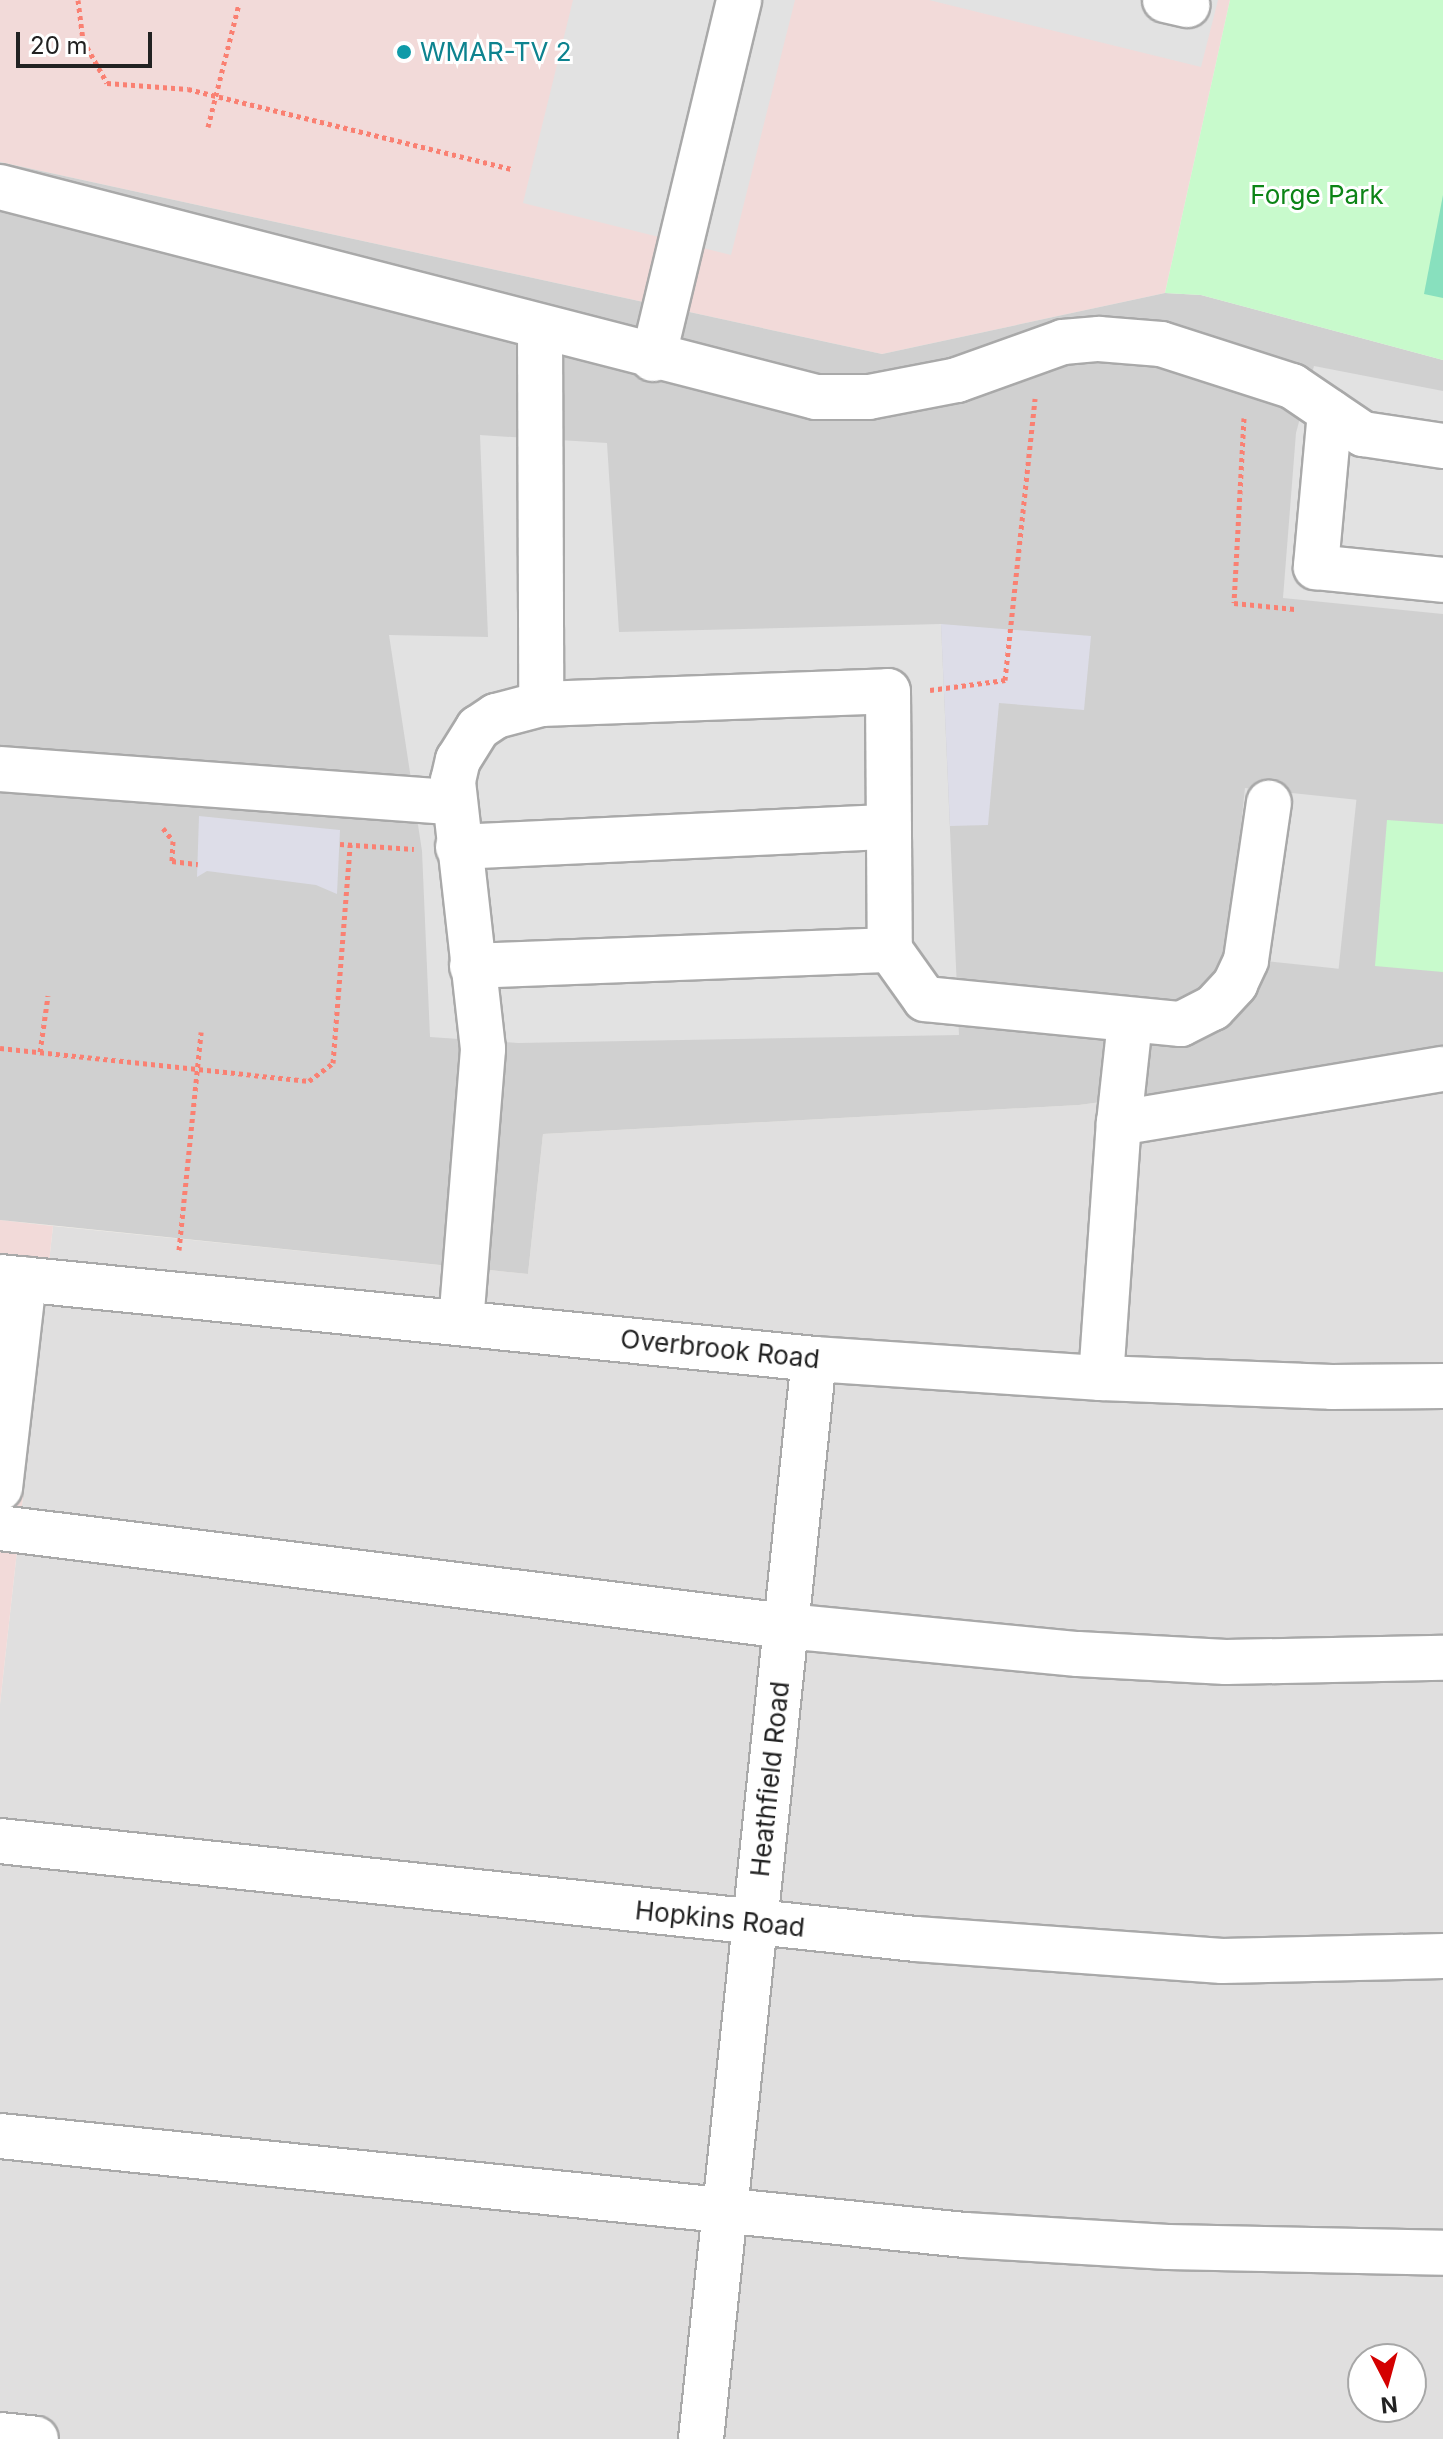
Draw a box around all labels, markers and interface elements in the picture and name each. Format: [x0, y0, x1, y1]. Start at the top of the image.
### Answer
scale bar [20, 16, 156, 66]
text: 20 m [30, 31, 88, 60]
place label: WMAR-TV 2 [420, 36, 572, 68]
marker: WMAR-TV 2 [395, 43, 413, 61]
park label: Forge Park [1250, 179, 1384, 211]
street label: Overbrook Road [619, 1323, 821, 1375]
street label: Heathfield Road [744, 1680, 796, 1878]
street label: Hopkins Road [634, 1895, 806, 1943]
north arrow [1347, 2343, 1427, 2423]
text: N [1380, 2391, 1399, 2419]

